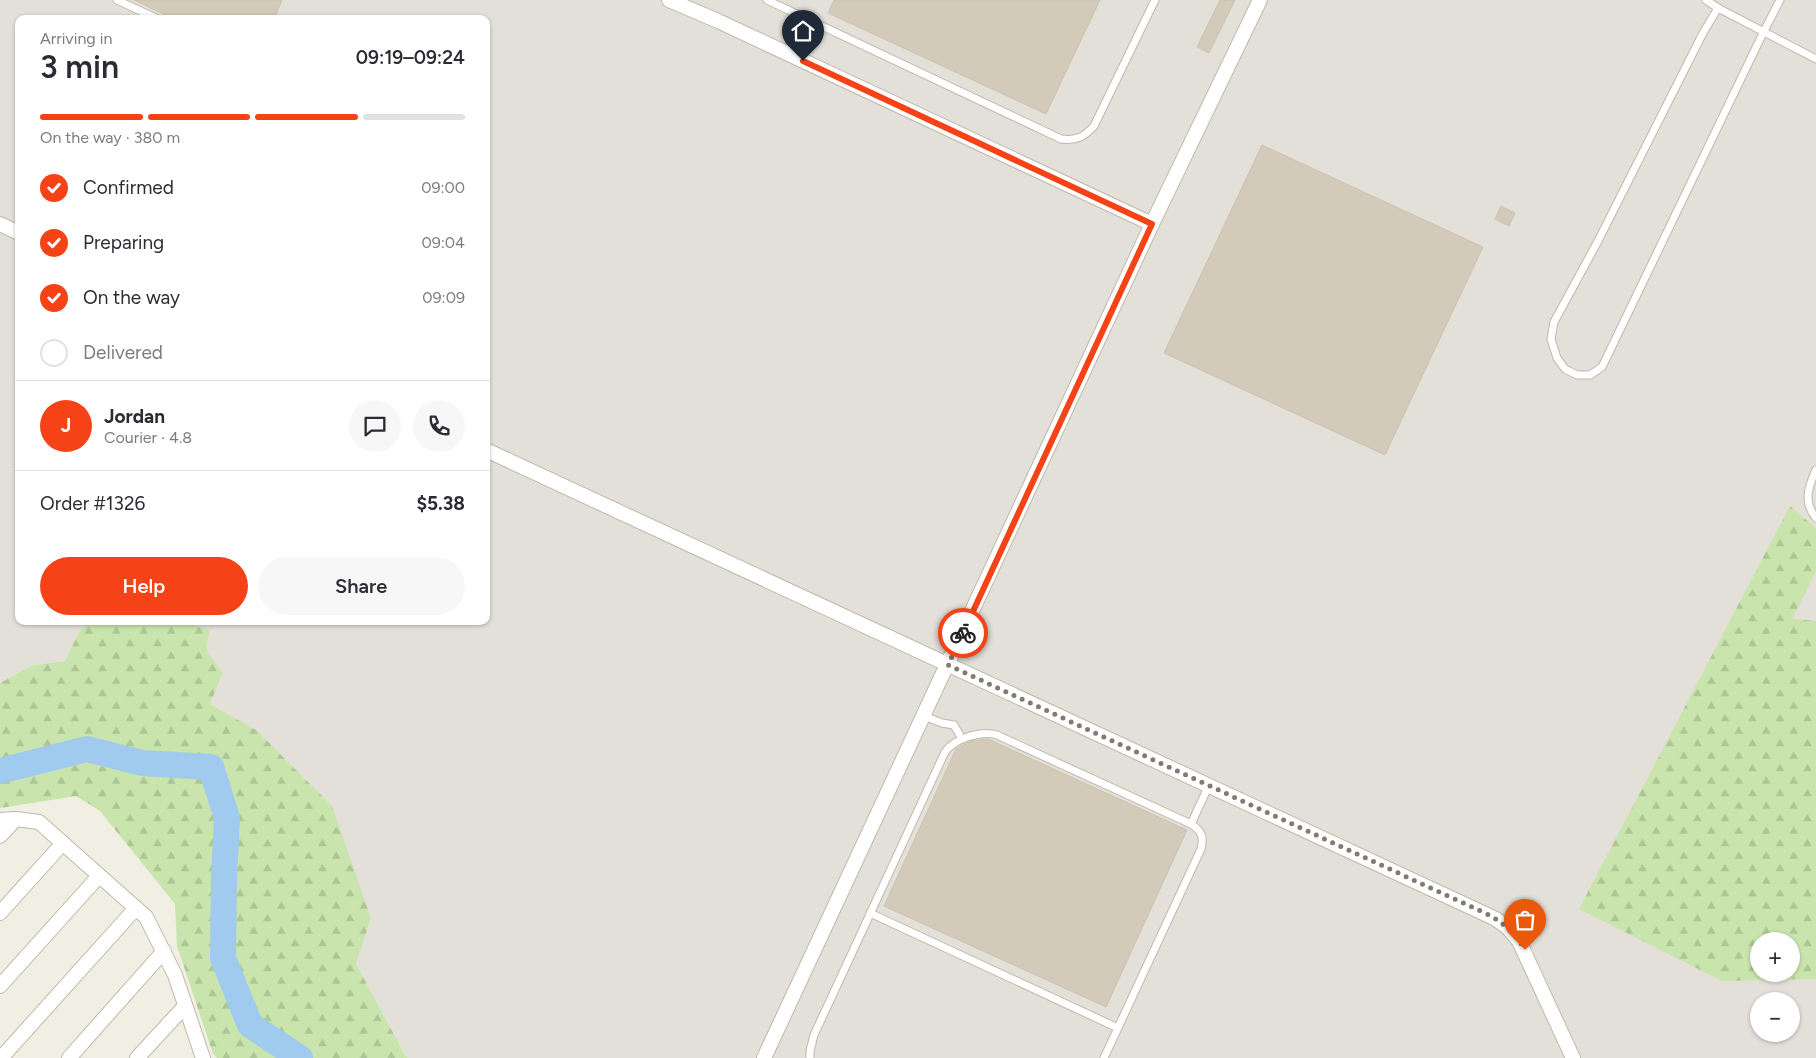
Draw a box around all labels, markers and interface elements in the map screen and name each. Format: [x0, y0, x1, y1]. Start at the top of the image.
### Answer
pin [782, 10, 824, 61]
icon: home [789, 17, 817, 45]
text: Arriving in [40, 29, 112, 48]
text: 09:19–09:24 [356, 46, 465, 69]
text: 3 min [40, 48, 119, 86]
text: On the way · 380 m [40, 128, 180, 147]
icon: check [40, 174, 68, 202]
text: Confirmed [83, 176, 174, 199]
text: 09:00 [421, 178, 465, 197]
icon: check [40, 229, 68, 257]
text: Preparing [83, 231, 164, 254]
text: 09:04 [421, 233, 465, 252]
icon: check [40, 284, 68, 312]
text: On the way [83, 286, 180, 309]
text: 09:09 [422, 288, 465, 307]
text: Delivered [83, 341, 163, 364]
button: chat [349, 400, 401, 452]
button: phone [413, 400, 465, 452]
text: Jordan [104, 405, 165, 428]
text: J [61, 414, 71, 437]
text: Courier · 4.8 [104, 428, 192, 447]
text: Order #1326 [40, 492, 145, 515]
text: $5.38 [417, 492, 465, 515]
button: Help [40, 557, 248, 615]
button: Share [258, 557, 465, 615]
courier [938, 608, 988, 658]
icon: bike [949, 619, 977, 647]
pin [1504, 899, 1546, 950]
icon: bag [1511, 906, 1539, 934]
map controls [1750, 932, 1800, 1042]
button: + [1750, 932, 1800, 982]
button: − [1750, 992, 1800, 1042]

